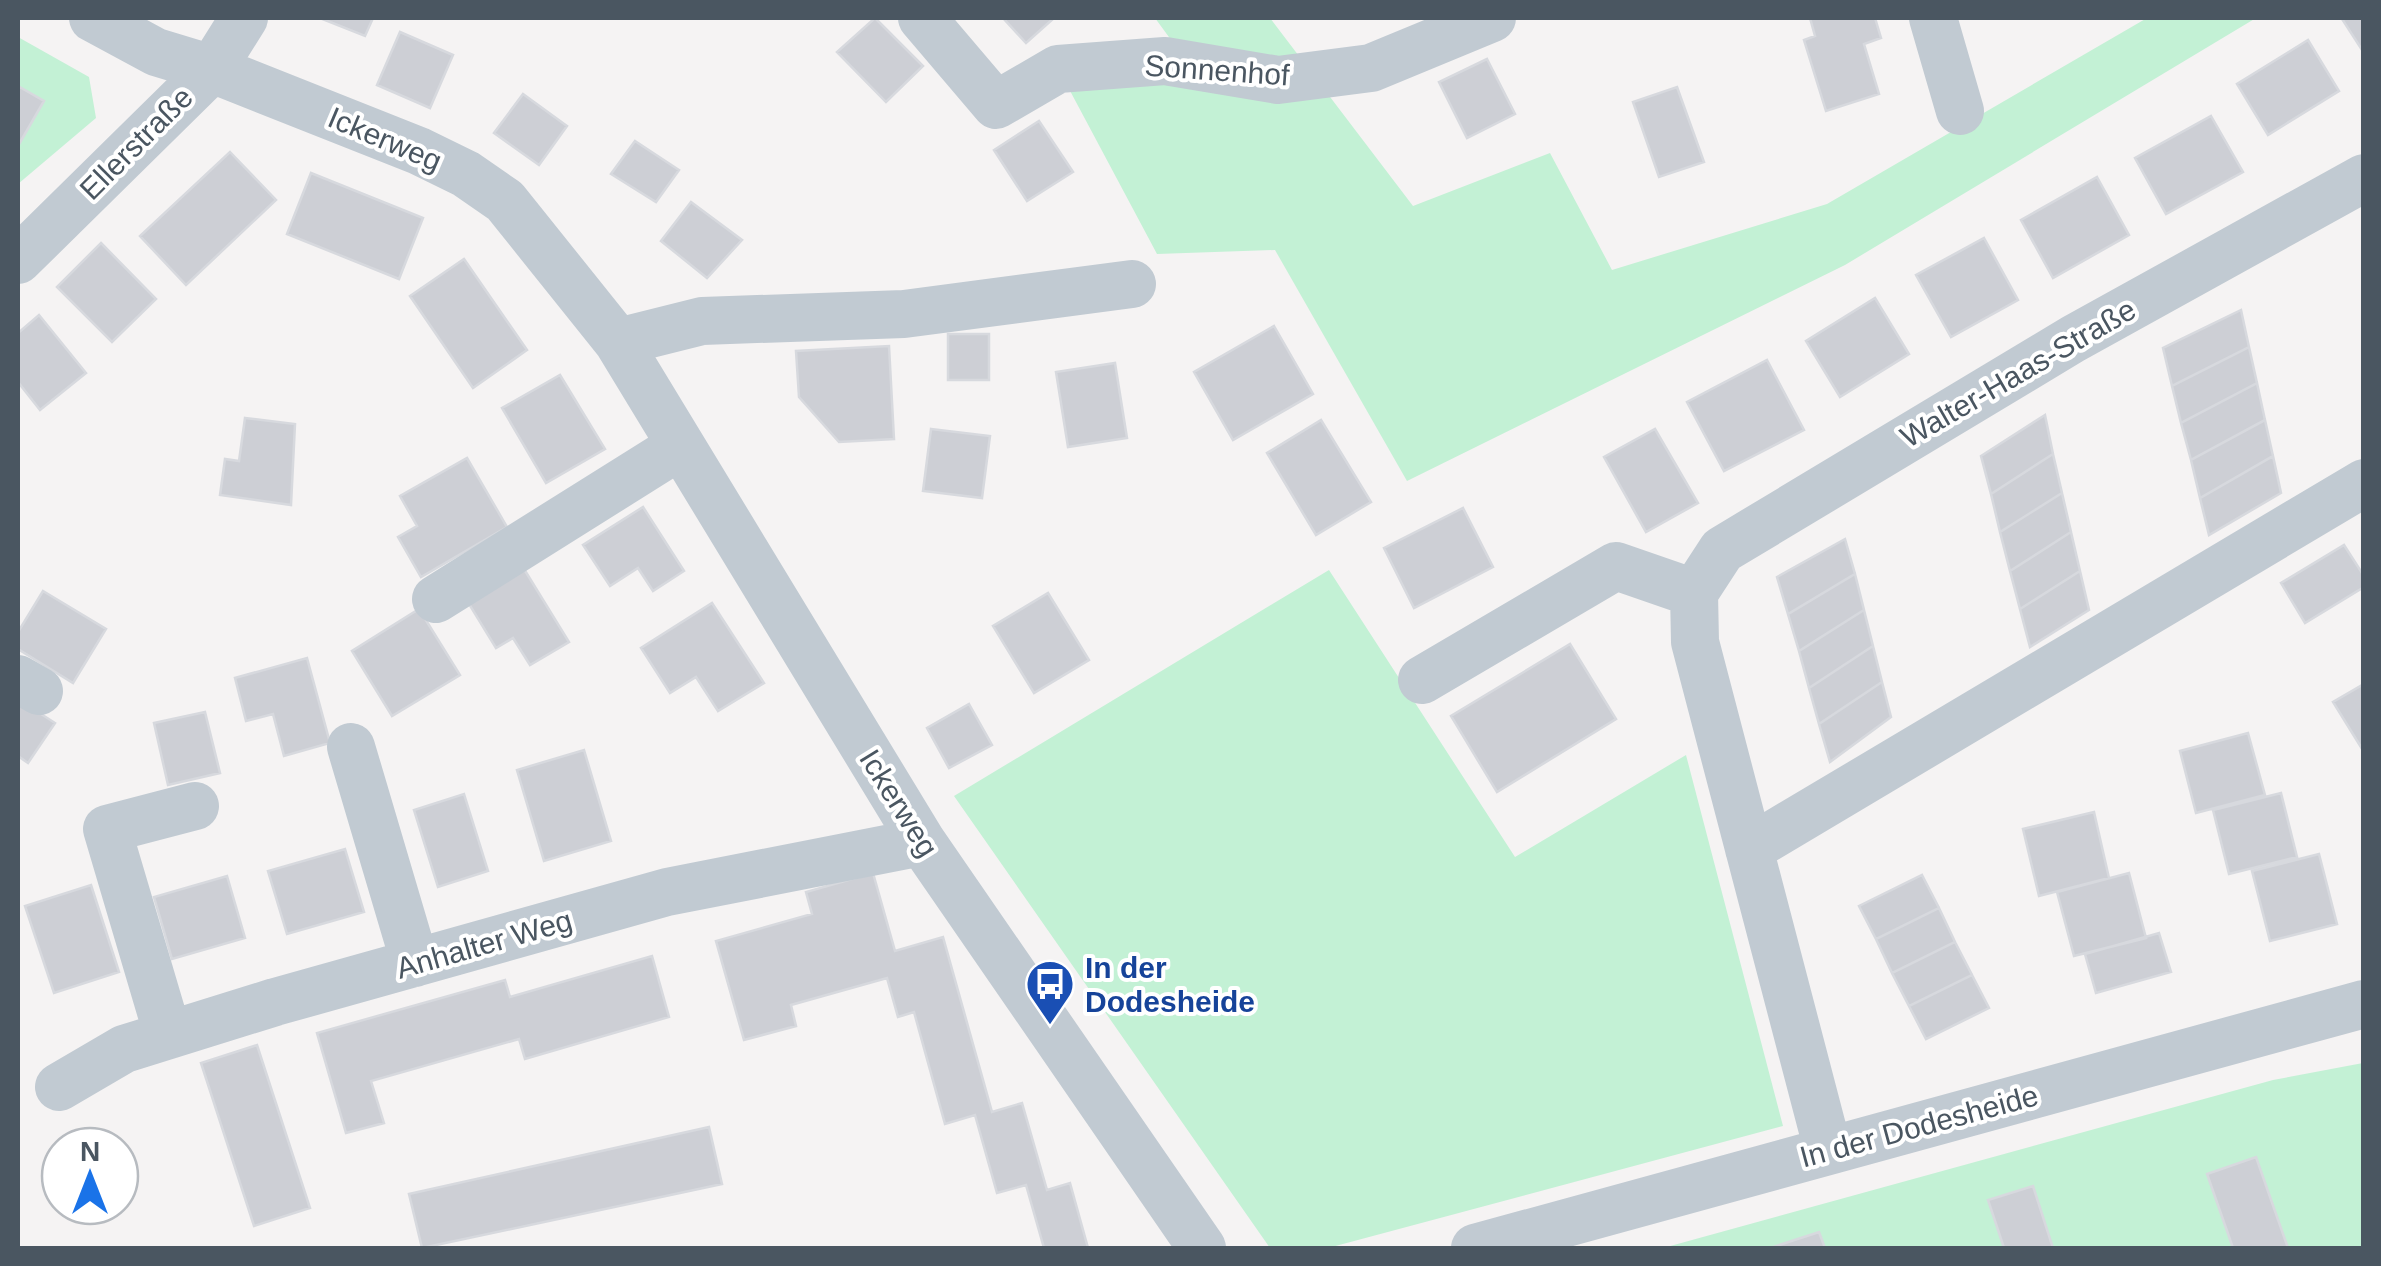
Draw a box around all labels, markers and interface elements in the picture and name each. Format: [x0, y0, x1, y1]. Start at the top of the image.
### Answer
street label: Sonnenhof [1143, 48, 1291, 92]
street label: Ellerstraße [73, 80, 199, 206]
street label: Ickerweg [323, 100, 447, 178]
street label: Walter-Haas-Straße [1895, 292, 2141, 454]
street label: Ickerweg [853, 743, 945, 863]
street label: Anhalter Weg [392, 903, 576, 985]
place label: In der Dodesheide [1085, 951, 1255, 1018]
bus stop icon: In der Dodesheide [1024, 958, 1076, 1026]
street label: In der Dodesheide [1796, 1078, 2042, 1174]
north arrow [40, 1126, 140, 1226]
text: N [80, 1136, 100, 1167]

